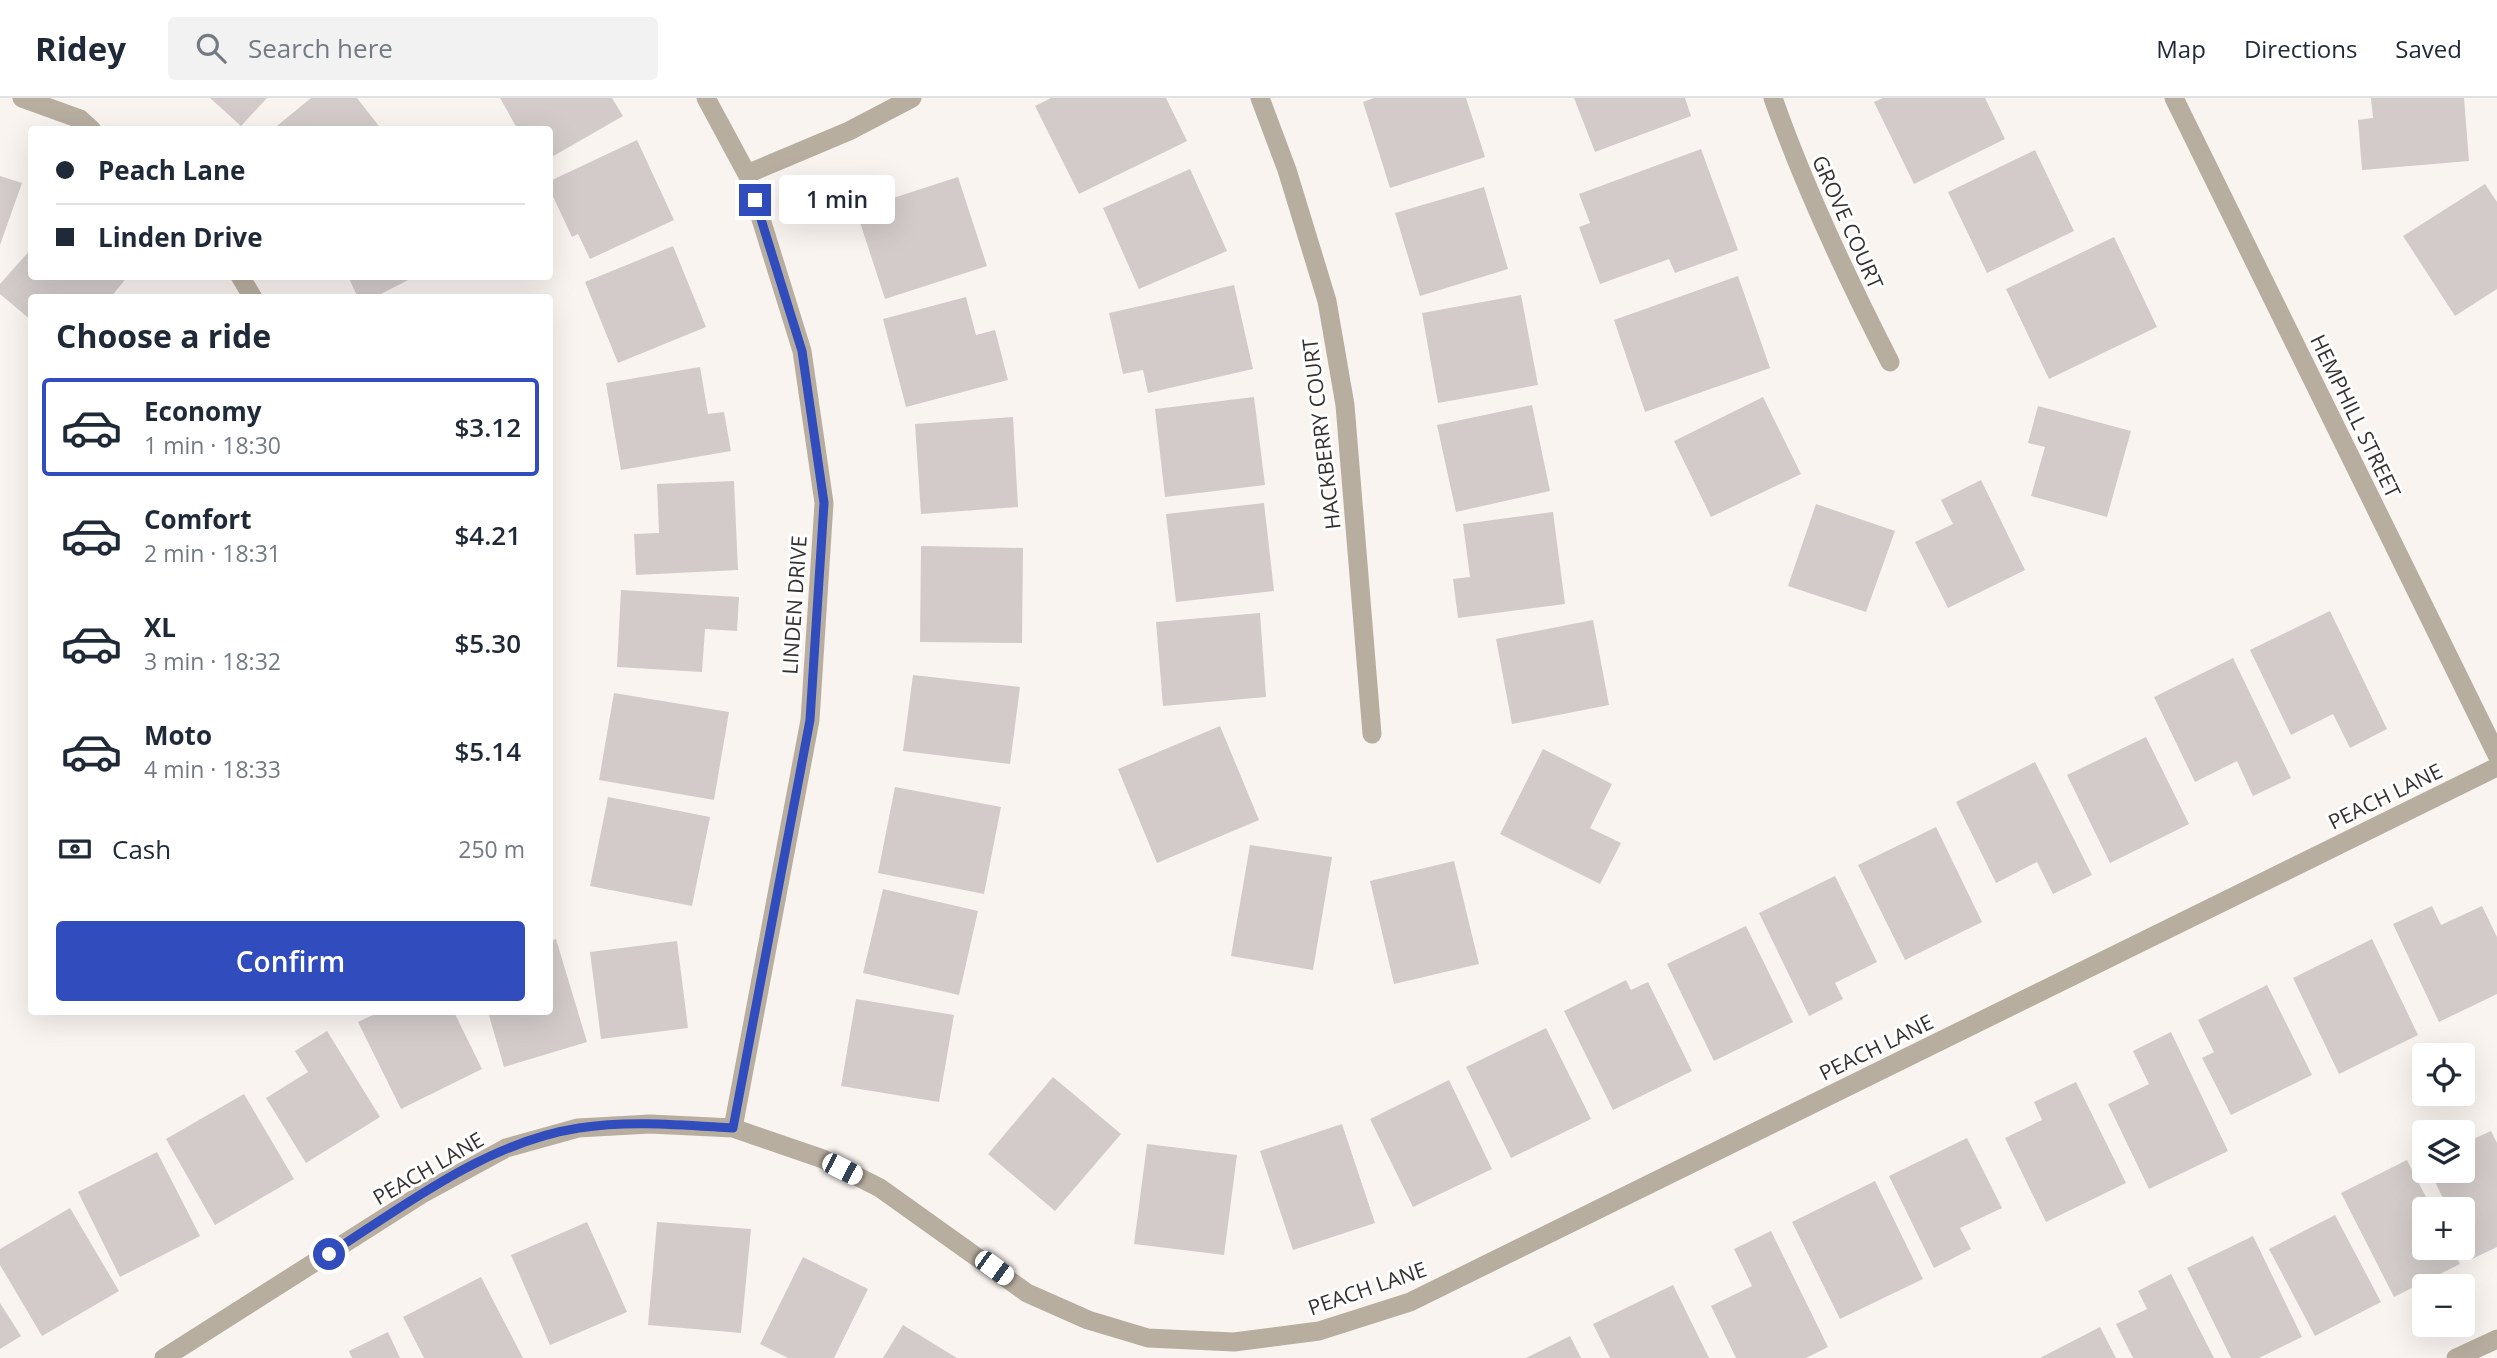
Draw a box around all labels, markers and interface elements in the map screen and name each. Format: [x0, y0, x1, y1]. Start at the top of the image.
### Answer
search box [168, 17, 658, 80]
text: Ridey [35, 26, 126, 71]
icon: search [192, 29, 230, 67]
text: Search here [248, 30, 393, 66]
text: Map [2156, 32, 2206, 65]
text: Directions [2244, 32, 2357, 65]
text: Saved [2395, 32, 2462, 65]
street label: GROVE COURT [1806, 151, 1890, 294]
text: Peach Lane [98, 152, 245, 188]
callout: 1 min [780, 176, 895, 224]
text: 1 min [806, 183, 868, 215]
route end [739, 184, 771, 216]
text: Linden Drive [98, 219, 263, 255]
text: Choose a ride [56, 314, 271, 357]
street label: HEMPHILL STREET [2304, 330, 2408, 503]
street label: HACKBERRY COURT [1295, 336, 1347, 531]
text: Economy [144, 393, 262, 429]
icon: car [60, 396, 123, 459]
text: $3.12 [454, 409, 521, 445]
text: 1 min · 18:30 [144, 429, 281, 461]
text: Comfort [144, 501, 251, 537]
icon: car [60, 504, 123, 567]
text: $4.21 [454, 517, 521, 553]
street label: LINDEN DRIVE [775, 535, 813, 675]
text: 2 min · 18:31 [144, 537, 281, 569]
text: XL [144, 609, 176, 645]
icon: car [60, 612, 123, 675]
text: $5.30 [454, 625, 521, 661]
text: 3 min · 18:32 [144, 645, 281, 677]
text: Moto [144, 717, 212, 753]
icon: car [60, 720, 123, 783]
text: $5.14 [454, 733, 521, 769]
text: 4 min · 18:33 [144, 753, 281, 785]
street label: PEACH LANE [2323, 756, 2447, 836]
icon: cash [56, 830, 94, 868]
text: Cash [112, 831, 171, 867]
text: 250 m [458, 833, 525, 865]
button: Confirm [56, 921, 525, 1001]
street label: PEACH LANE [1814, 1007, 1938, 1087]
map controls [2412, 1043, 2475, 1337]
button: locate [2412, 1043, 2475, 1106]
button: layers [2412, 1120, 2475, 1183]
street label: PEACH LANE [368, 1125, 488, 1211]
car [819, 1150, 866, 1188]
button: + [2412, 1197, 2475, 1260]
route start [313, 1238, 345, 1270]
car [971, 1247, 1018, 1289]
street label: PEACH LANE [1304, 1255, 1430, 1321]
button: − [2412, 1274, 2475, 1337]

